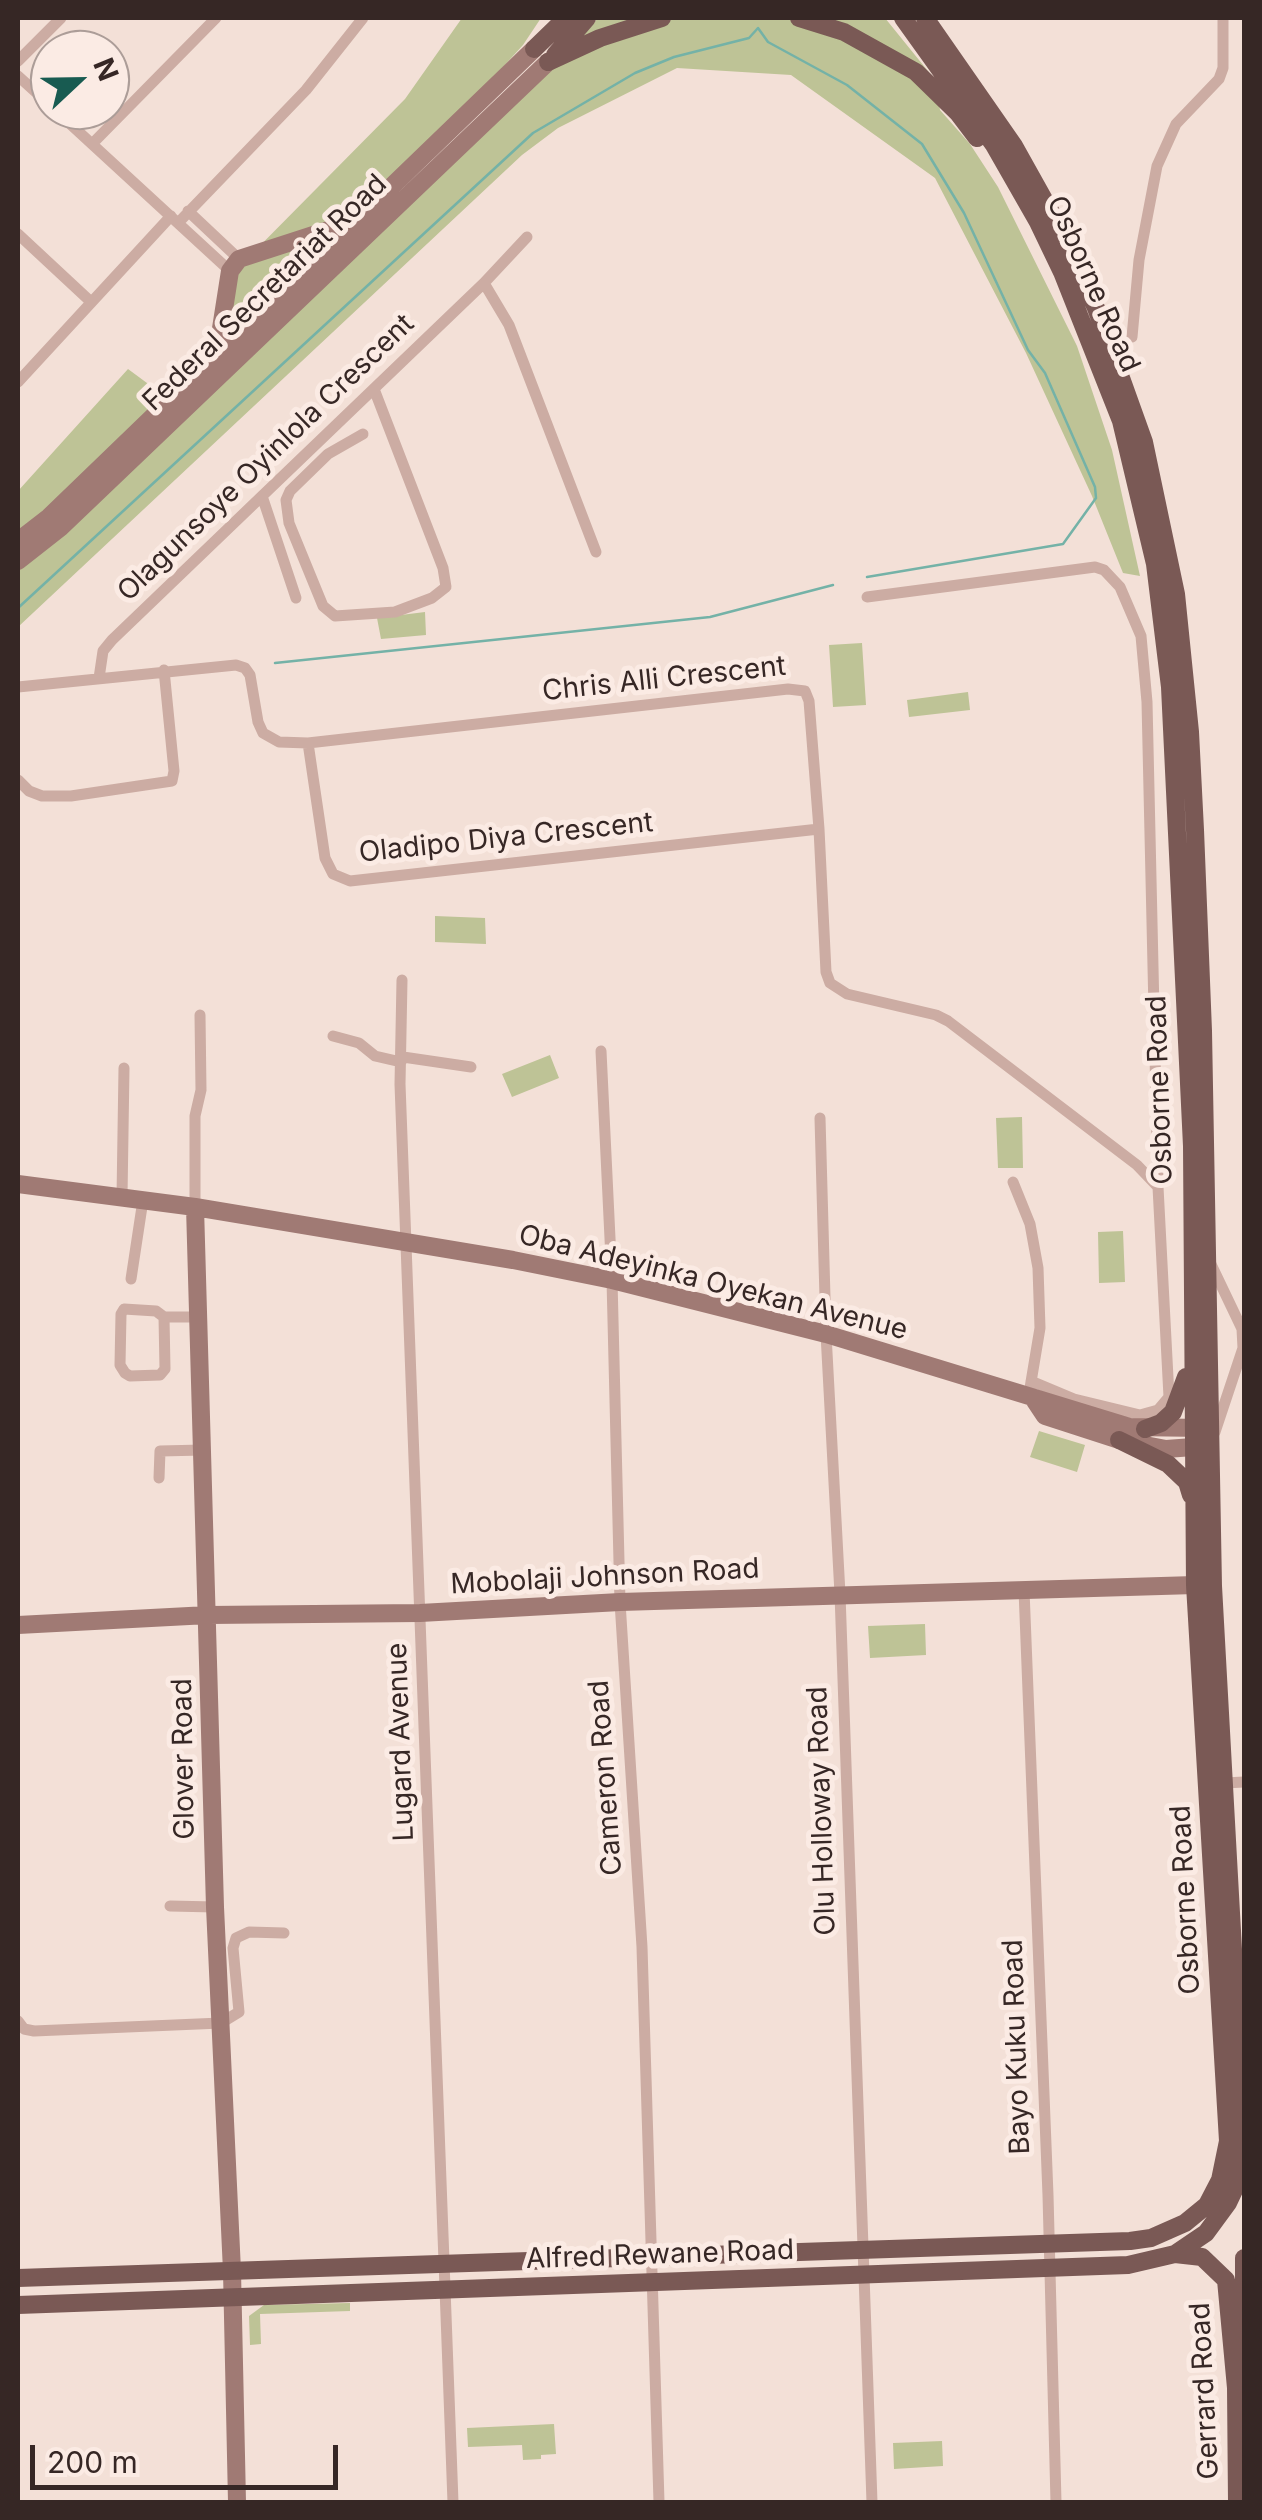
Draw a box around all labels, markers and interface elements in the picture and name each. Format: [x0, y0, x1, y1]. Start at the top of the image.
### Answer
north arrow [30, 30, 130, 130]
text: N [86, 53, 126, 86]
street label: Federal Secretariat Road [136, 168, 394, 418]
street label: Osborne Road [1039, 191, 1147, 377]
street label: Olagunsoye Oyinlola Crescent [111, 307, 421, 609]
street label: Chris Alli Crescent [541, 650, 787, 708]
street label: Oladipo Diya Crescent [357, 806, 655, 870]
street label: Osborne Road [1140, 995, 1180, 1185]
street label: Oba Adeyinka Oyekan Avenue [515, 1218, 911, 1348]
street label: Mobolaji Johnson Road [450, 1552, 760, 1602]
street label: Lugard Avenue [381, 1642, 421, 1842]
street label: Glover Road [166, 1678, 202, 1840]
street label: Cameron Road [582, 1679, 630, 1877]
street label: Olu Holloway Road [801, 1686, 843, 1936]
street label: Osborne Road [1164, 1805, 1208, 1995]
street label: Bayo Kuku Road [996, 1939, 1038, 2155]
street label: Alfred Rewane Road [525, 2234, 795, 2276]
street label: Gerrard Road [1184, 2302, 1226, 2480]
scale bar [35, 2425, 342, 2487]
text: 200 m [47, 2444, 138, 2480]

